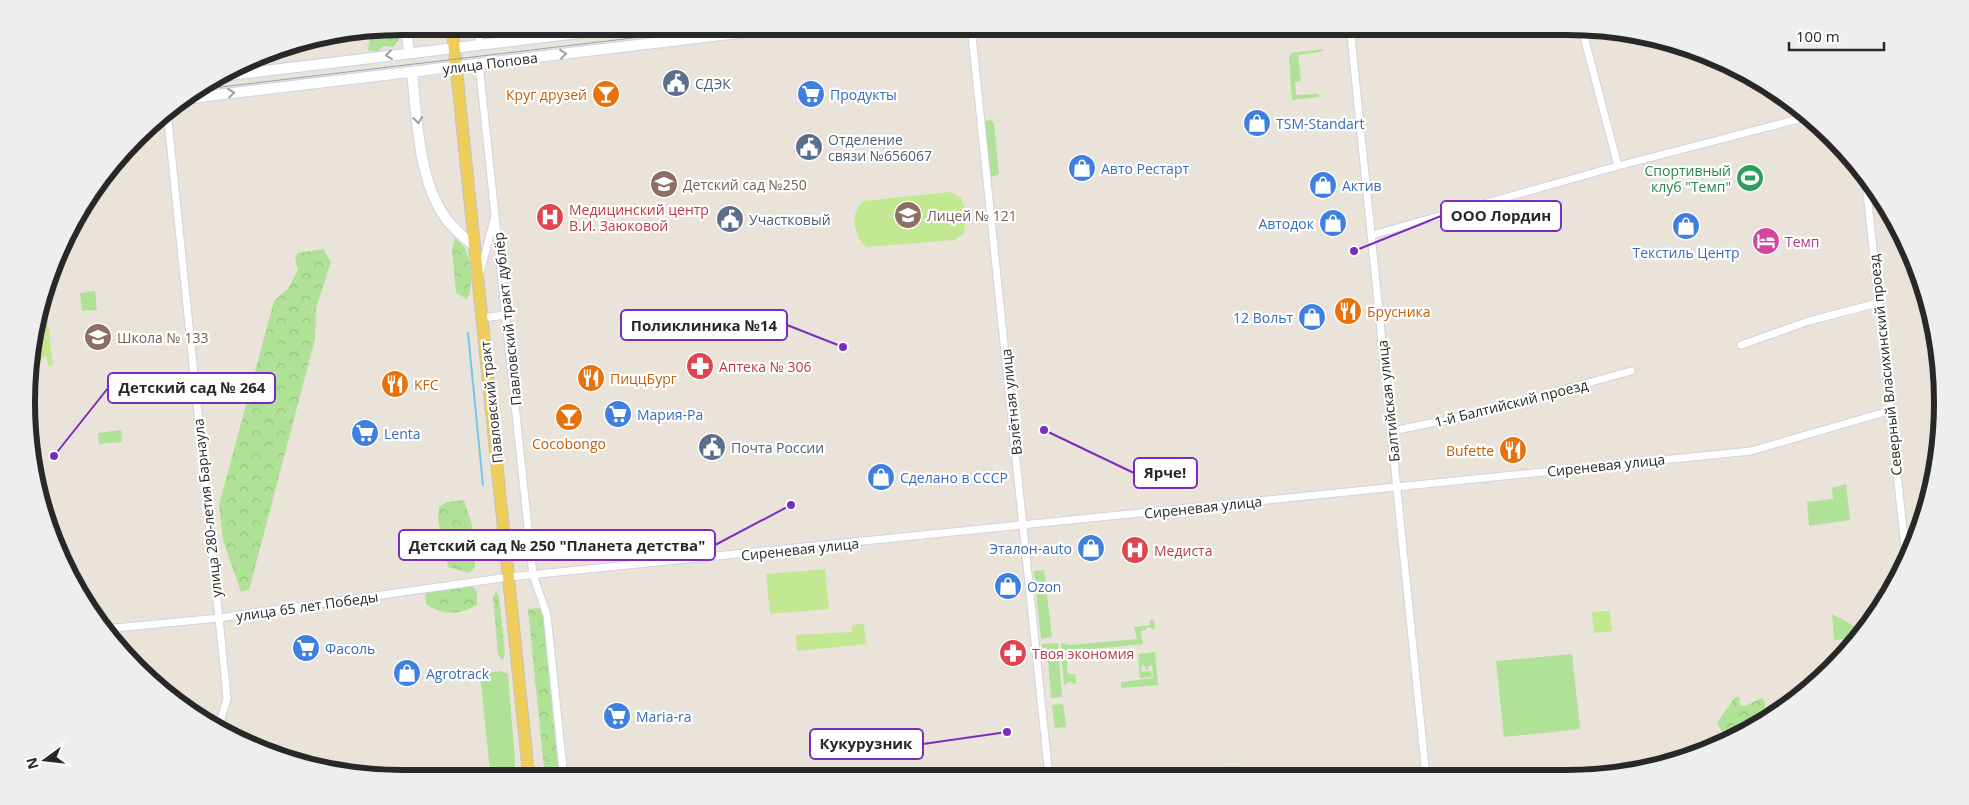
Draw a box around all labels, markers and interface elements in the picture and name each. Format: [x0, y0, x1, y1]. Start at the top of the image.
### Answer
scale bar [1789, 20, 1884, 52]
text: 100 m [1796, 26, 1840, 46]
street label: улица Попова [441, 48, 539, 78]
one-way arrow [385, 49, 393, 60]
one-way arrow [559, 49, 567, 60]
public building icon: СДЭК [661, 68, 691, 98]
place label: СДЭК [695, 74, 731, 93]
bar icon: Круг друзей [591, 79, 621, 109]
supermarket icon: Продукты [796, 79, 826, 109]
place label: Круг друзей [506, 85, 587, 104]
place label: Продукты [830, 85, 897, 104]
one-way arrow [228, 88, 236, 99]
shop icon: TSM-Standart [1242, 108, 1272, 138]
place label: TSM-Standart [1276, 114, 1365, 133]
one-way arrow [412, 117, 423, 125]
place label: Отделение связи №656067 [828, 130, 932, 165]
public building icon: Отделение связи №656067 [794, 132, 824, 162]
shop icon: Авто Рестарт [1067, 153, 1097, 183]
place label: Авто Рестарт [1101, 159, 1189, 178]
place label: Спортивный клуб "Темп" [1644, 161, 1731, 196]
sports icon: Спортивный клуб "Темп" [1735, 163, 1765, 193]
school or university icon: Детский сад №250 [649, 169, 679, 199]
shop icon: Актив [1308, 170, 1338, 200]
place label: Детский сад №250 [683, 175, 807, 194]
place label: Актив [1342, 176, 1382, 195]
place label: Медицинский центр В.И. Заюковой [569, 200, 709, 235]
school or university icon: Лицей № 121 [893, 200, 923, 230]
callout: ООО Лордин [1441, 201, 1561, 231]
hospital icon: Медицинский центр В.И. Заюковой [535, 202, 565, 232]
public building icon: Участковый [715, 204, 745, 234]
text: ООО Лордин [1451, 205, 1551, 225]
place label: Лицей № 121 [927, 206, 1017, 225]
shop icon: Автодок [1318, 208, 1348, 238]
place label: Участковый [749, 210, 831, 229]
shop icon: Текстиль Центр [1671, 211, 1701, 241]
place label: Автодок [1258, 214, 1315, 233]
hotel icon: Темп [1751, 226, 1781, 256]
street label: Павловский тракт дублёр [490, 232, 524, 406]
place label: Темп [1785, 232, 1820, 251]
place label: Текстиль Центр [1632, 243, 1740, 262]
street label: Северный Власихинский проезд [1864, 253, 1906, 477]
restaurant icon: Брусника [1333, 296, 1363, 326]
shop icon: 12 Вольт [1297, 302, 1327, 332]
place label: Брусника [1367, 302, 1431, 321]
place label: 12 Вольт [1233, 308, 1293, 327]
callout: Поликлиника №14 [621, 310, 787, 340]
text: Поликлиника №14 [631, 315, 778, 335]
school or university icon: Школа № 133 [83, 322, 113, 352]
place label: Школа № 133 [117, 328, 208, 347]
street label: Балтийская улица [1372, 339, 1404, 463]
street label: Павловский тракт [476, 340, 506, 464]
street label: Взлётная улица [996, 348, 1026, 456]
pharmacy icon: Аптека № 306 [685, 351, 715, 381]
place label: Аптека № 306 [719, 357, 812, 376]
restaurant icon: ПиццБург [576, 363, 606, 393]
restaurant icon: KFC [380, 369, 410, 399]
place label: ПиццБург [610, 369, 677, 388]
callout: Детский сад № 264 [108, 373, 275, 403]
place label: KFC [414, 375, 439, 394]
street label: 1-й Балтийский проезд [1432, 375, 1590, 431]
text: Детский сад № 264 [119, 377, 266, 397]
supermarket icon: Мария-Ра [603, 399, 633, 429]
bar icon: Cocobongo [554, 402, 584, 432]
place label: Мария-Ра [637, 405, 703, 424]
street label: улица 280-летия Барнаула [188, 418, 226, 598]
supermarket icon: Lenta [350, 418, 380, 448]
place label: Lenta [384, 424, 421, 443]
public building icon: Почта России [697, 432, 727, 462]
place label: Cocobongo [532, 434, 606, 453]
restaurant icon: Bufette [1498, 435, 1528, 465]
place label: Почта России [731, 438, 824, 457]
place label: Bufette [1446, 441, 1494, 460]
street label: Сиреневая улица [1546, 449, 1666, 481]
callout: Ярче! [1134, 458, 1197, 488]
shop icon: Сделано в СССР [866, 462, 896, 492]
text: Ярче! [1143, 462, 1186, 482]
place label: Сделано в СССР [900, 468, 1008, 487]
street label: Сиреневая улица [1143, 491, 1263, 523]
callout: Детский сад № 250 "Планета детства" [399, 530, 715, 560]
street label: Сиреневая улица [740, 533, 860, 565]
shop icon: Эталон-auto [1076, 533, 1106, 563]
text: Детский сад № 250 "Планета детства" [409, 535, 705, 555]
hospital icon: Медиста [1120, 535, 1150, 565]
place label: Эталон-auto [989, 539, 1072, 558]
place label: Медиста [1154, 541, 1212, 560]
shop icon: Ozon [993, 571, 1023, 601]
place label: Ozon [1027, 577, 1061, 596]
street label: улица 65 лет Победы [235, 587, 379, 625]
supermarket icon: Фасоль [291, 633, 321, 663]
pharmacy icon: Твоя экономия [998, 638, 1028, 668]
place label: Фасоль [325, 639, 375, 658]
place label: Твоя экономия [1032, 644, 1134, 663]
shop icon: Agrotrack [392, 658, 422, 688]
place label: Agrotrack [426, 664, 490, 683]
supermarket icon: Maria-ra [602, 701, 632, 731]
place label: Maria-ra [636, 707, 691, 726]
callout: Кукурузник [810, 729, 923, 759]
text: Кукурузник [820, 733, 913, 753]
north arrow [20, 735, 70, 785]
text: N [21, 756, 43, 771]

